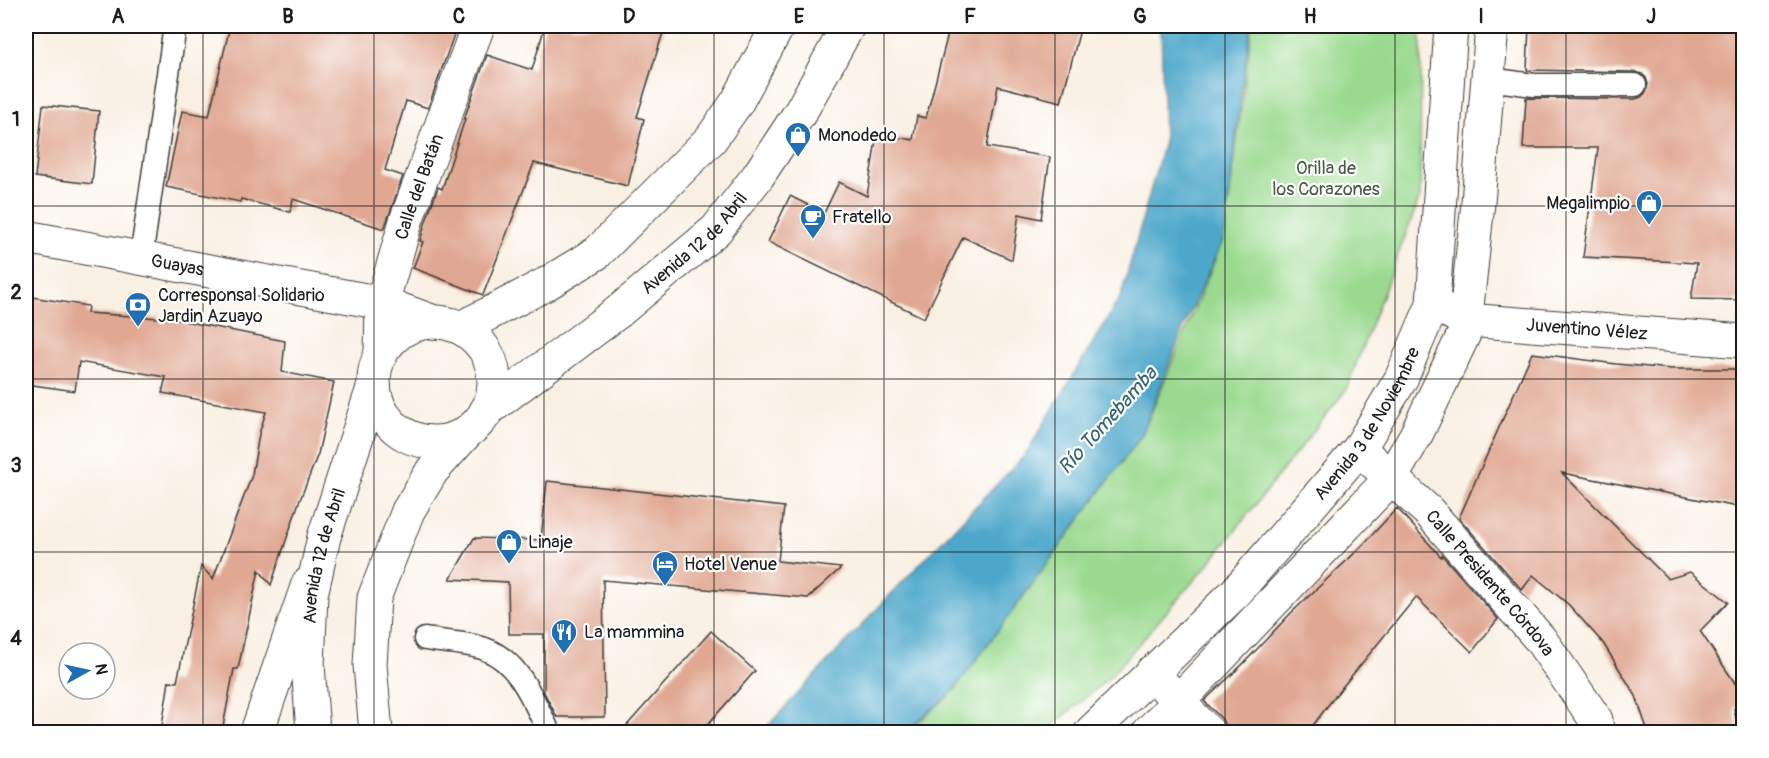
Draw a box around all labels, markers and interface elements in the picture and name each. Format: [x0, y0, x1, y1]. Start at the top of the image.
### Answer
text: A [112, 4, 125, 29]
text: B [282, 4, 294, 29]
text: C [453, 4, 465, 29]
text: D [623, 4, 636, 29]
text: E [794, 4, 805, 29]
text: F [964, 4, 976, 29]
text: G [1133, 4, 1147, 29]
text: H [1304, 4, 1317, 29]
text: I [1478, 4, 1484, 29]
text: J [1646, 4, 1656, 29]
text: 1 [12, 107, 20, 132]
shop icon: Monodedo [783, 120, 813, 158]
place label: Monodedo [818, 124, 897, 147]
street label: Calle del Batán [390, 131, 449, 243]
park label: Orilla de los Corazones [1272, 157, 1380, 201]
street label: Avenida 12 de Abril [637, 188, 753, 300]
shop icon: Megalimpio [1634, 188, 1664, 226]
place label: Megalimpio [1546, 192, 1630, 215]
cafe icon: Fratello [798, 202, 828, 240]
place label: Fratello [832, 206, 892, 229]
street label: Guayas [149, 249, 206, 282]
text: 2 [10, 280, 22, 305]
place label: Corresponsal Solidario Jardin Azuayo [158, 284, 325, 328]
bank icon: Corresponsal Solidario Jardin Azuayo [123, 290, 153, 328]
street label: Juventino Vélez [1525, 314, 1648, 346]
street label: Avenida 3 de Noviembre [1309, 344, 1425, 505]
water label: Río Tomebamba [1053, 360, 1163, 479]
text: 3 [10, 453, 22, 478]
street label: Avenida 12 de Abril [299, 485, 351, 624]
street label: Calle Presidente Córdova [1421, 505, 1559, 661]
shop icon: Linaje [494, 527, 524, 565]
place label: Linaje [528, 531, 573, 554]
hotel icon: Hotel Venue [650, 549, 680, 587]
place label: Hotel Venue [684, 553, 777, 576]
restaurant icon: La mammina [549, 617, 579, 655]
place label: La mammina [584, 621, 684, 644]
text: 4 [10, 626, 22, 651]
north arrow [57, 641, 117, 701]
text: N [90, 662, 112, 676]

